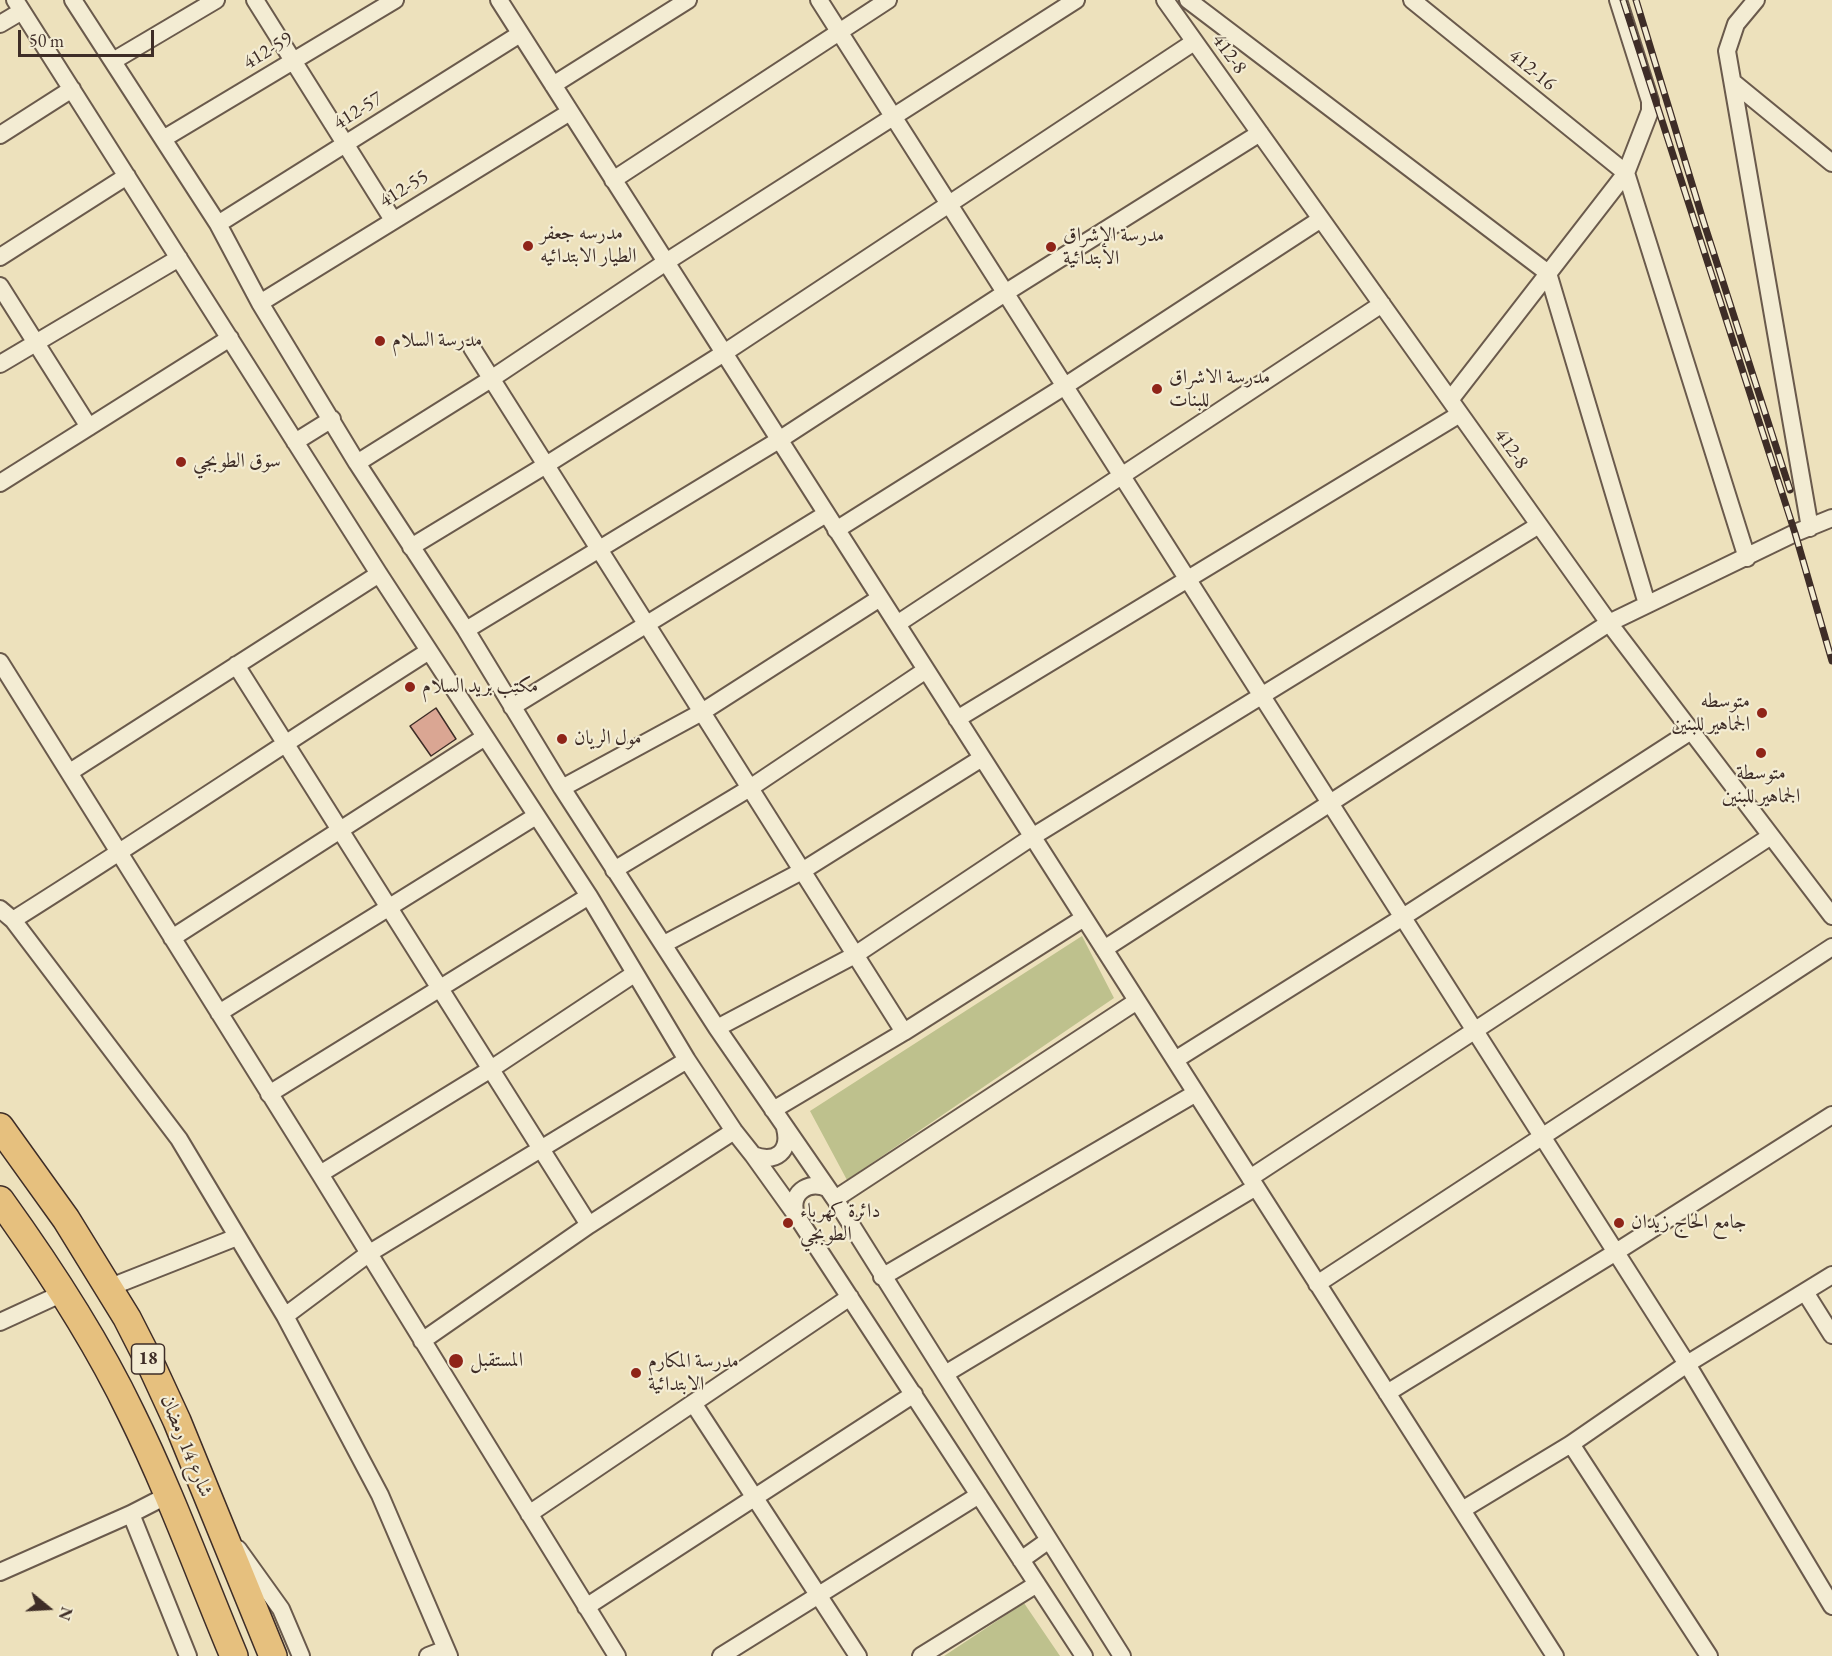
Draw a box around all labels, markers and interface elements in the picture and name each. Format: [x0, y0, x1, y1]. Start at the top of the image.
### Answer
scale bar [21, 18, 158, 56]
street label: 412-59 [239, 27, 297, 75]
text: 50 m [29, 29, 64, 52]
street label: 412-8 [1206, 29, 1252, 79]
street label: 412-16 [1504, 44, 1560, 96]
street label: 412-57 [329, 87, 387, 135]
street label: 412-55 [375, 165, 433, 213]
place label: مدرسه جعفر الطيار الابتدائيه [540, 222, 637, 269]
place label: مدرسة الإشراق الابتدائية [1063, 224, 1164, 271]
marker: مدرسه جعفر الطيار الابتدائيه [521, 239, 535, 253]
marker: مدرسة الإشراق الابتدائية [1044, 240, 1058, 254]
place label: مدرسة السلام [392, 329, 482, 353]
marker: مدرسة السلام [373, 334, 387, 348]
place label: مدرسة الاشراق للبنات [1169, 366, 1270, 413]
marker: مدرسة الاشراق للبنات [1150, 382, 1164, 396]
street label: 412-8 [1489, 424, 1533, 474]
place label: سوق الطوبجي [193, 450, 281, 474]
marker: سوق الطوبجي [174, 455, 188, 469]
place label: مكتب بريد السلام [422, 675, 538, 699]
marker: مكتب بريد السلام [403, 680, 417, 694]
place label: متوسطه الجماهير للبنين [1672, 690, 1750, 737]
marker: متوسطه الجماهير للبنين [1755, 706, 1769, 720]
place label: مول الريان [574, 727, 641, 751]
marker: مول الريان [555, 732, 569, 746]
marker: متوسطة الجماهير للبنين [1754, 746, 1768, 760]
place label: متوسطة الجماهير للبنين [1722, 762, 1800, 809]
place label: دائرة كهرباء الطوبجي [800, 1200, 880, 1247]
place label: جامع الحاج زيدان [1631, 1211, 1747, 1235]
marker: دائرة كهرباء الطوبجي [781, 1216, 795, 1230]
marker: جامع الحاج زيدان [1612, 1216, 1626, 1230]
road number: 18 [132, 1344, 164, 1374]
place label: المستقبل [470, 1349, 523, 1373]
place label: مدرسة المكارم الابتدائية [648, 1350, 739, 1397]
marker: المستقبل [447, 1352, 465, 1370]
marker: مدرسة المكارم الابتدائية [629, 1366, 643, 1380]
street label: شارع 14 رمضان [155, 1391, 217, 1501]
north arrow [18, 1578, 78, 1638]
text: N [54, 1604, 78, 1623]

